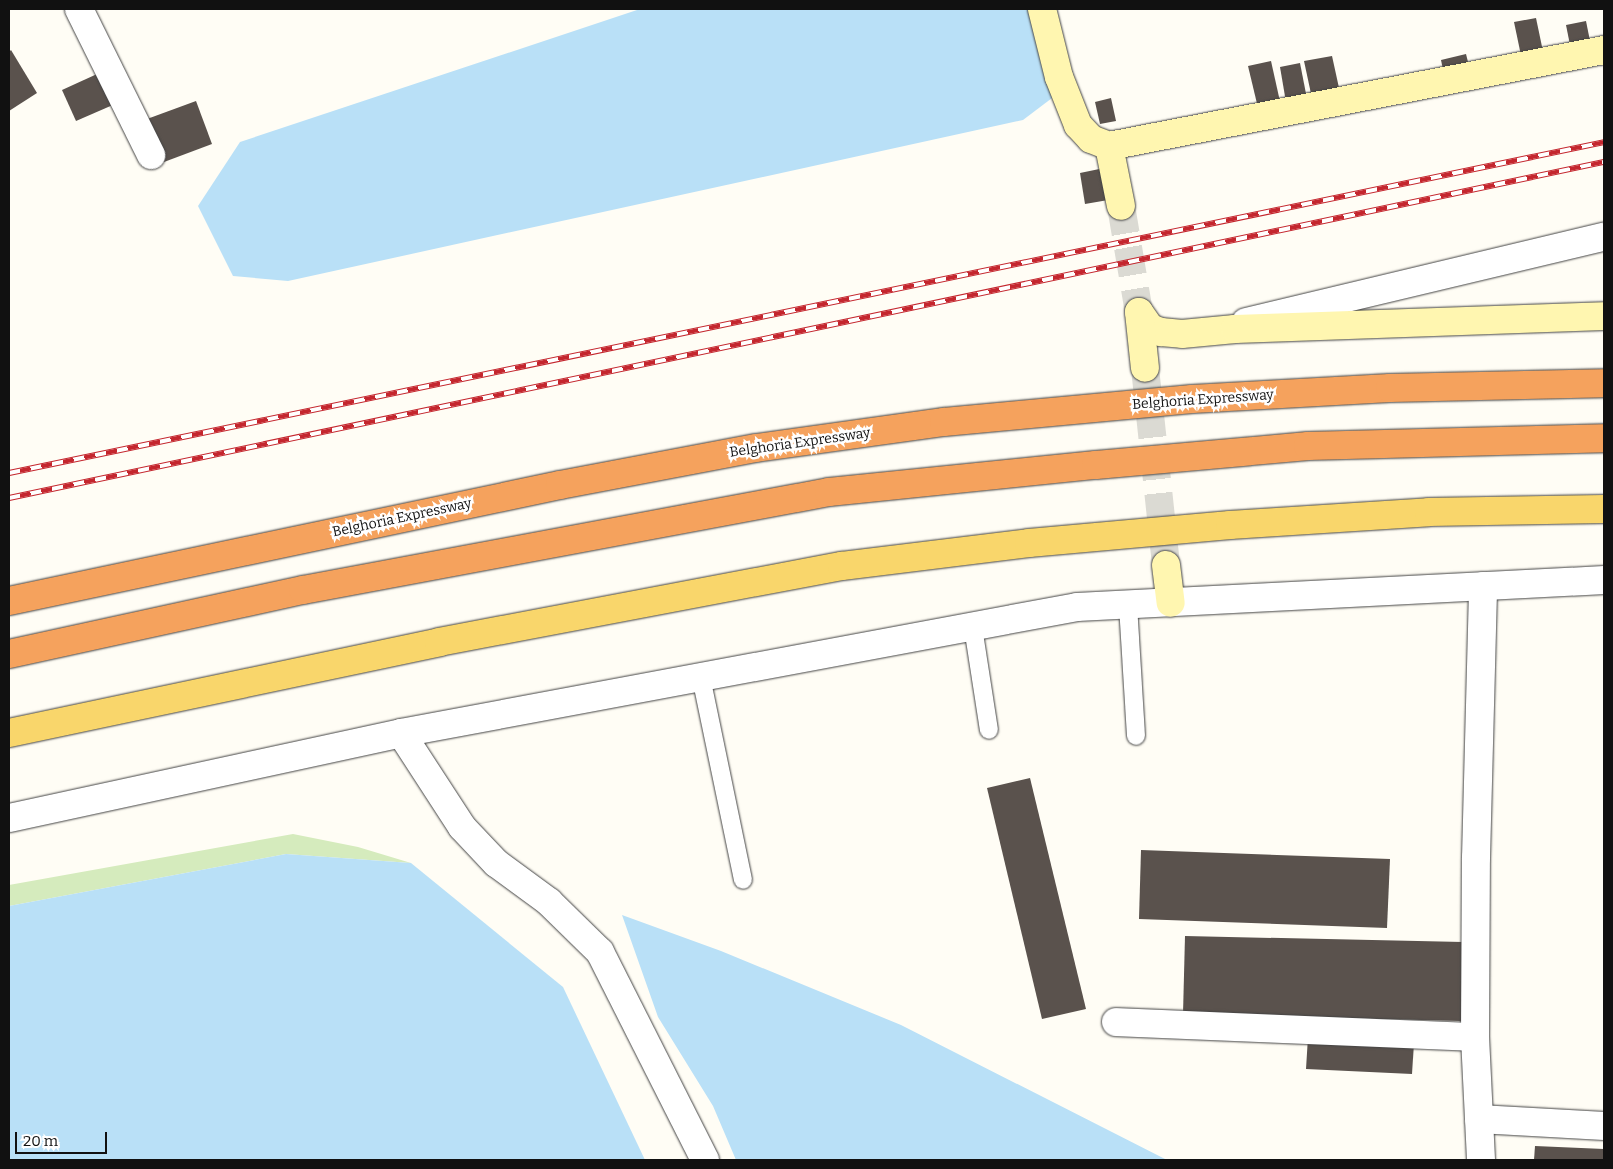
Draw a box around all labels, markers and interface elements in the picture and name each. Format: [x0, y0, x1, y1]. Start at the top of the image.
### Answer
street label: Belghoria Expressway [1132, 387, 1274, 413]
street label: Belghoria Expressway [729, 425, 871, 461]
street label: Belghoria Expressway [331, 495, 473, 541]
scale bar [18, 1122, 110, 1154]
text: 20 m [23, 1132, 58, 1150]

